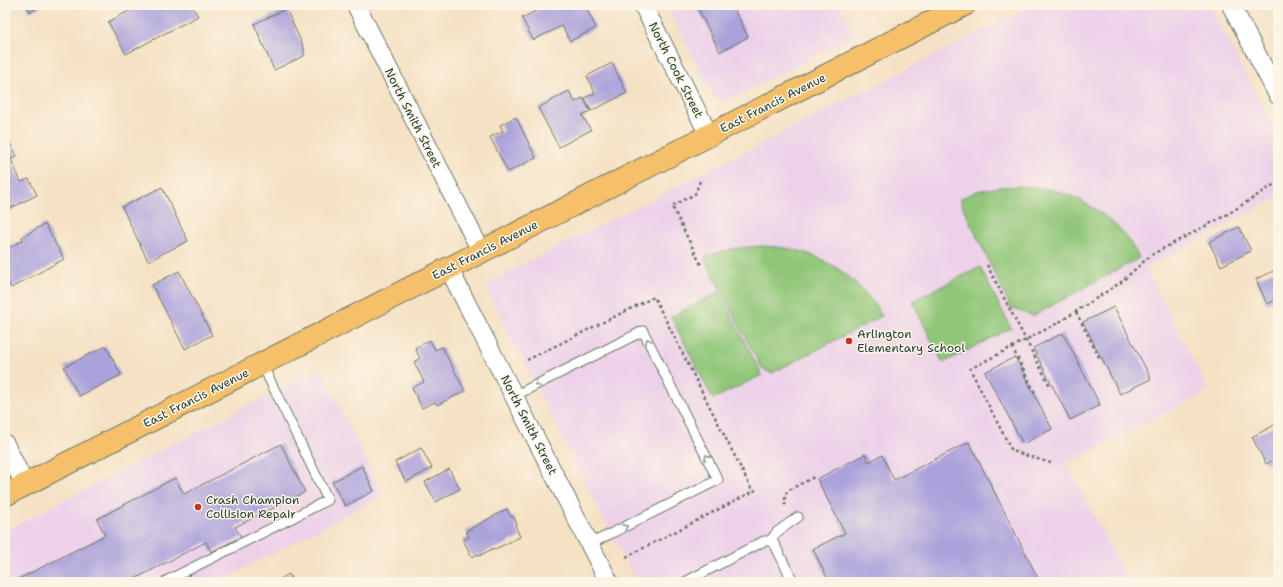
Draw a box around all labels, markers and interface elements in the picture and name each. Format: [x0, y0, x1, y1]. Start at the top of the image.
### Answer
street label: North Cook Street [645, 19, 707, 121]
street label: North Smith Street [381, 65, 445, 171]
street label: East Francis Avenue [717, 69, 829, 137]
street label: East Francis Avenue [429, 216, 541, 284]
place label: Arlington Elementary School [857, 326, 965, 356]
marker: Arlington Elementary School [844, 336, 854, 346]
one-way arrow [646, 338, 653, 345]
street label: East Francis Avenue [140, 364, 252, 432]
street label: North Smith Street [497, 372, 561, 478]
one-way arrow [534, 379, 542, 387]
one-way arrow [704, 454, 712, 461]
place label: Crash Champion Collision Repair [206, 492, 299, 522]
marker: Crash Champion Collision Repair [193, 502, 203, 512]
one-way arrow [620, 524, 628, 532]

